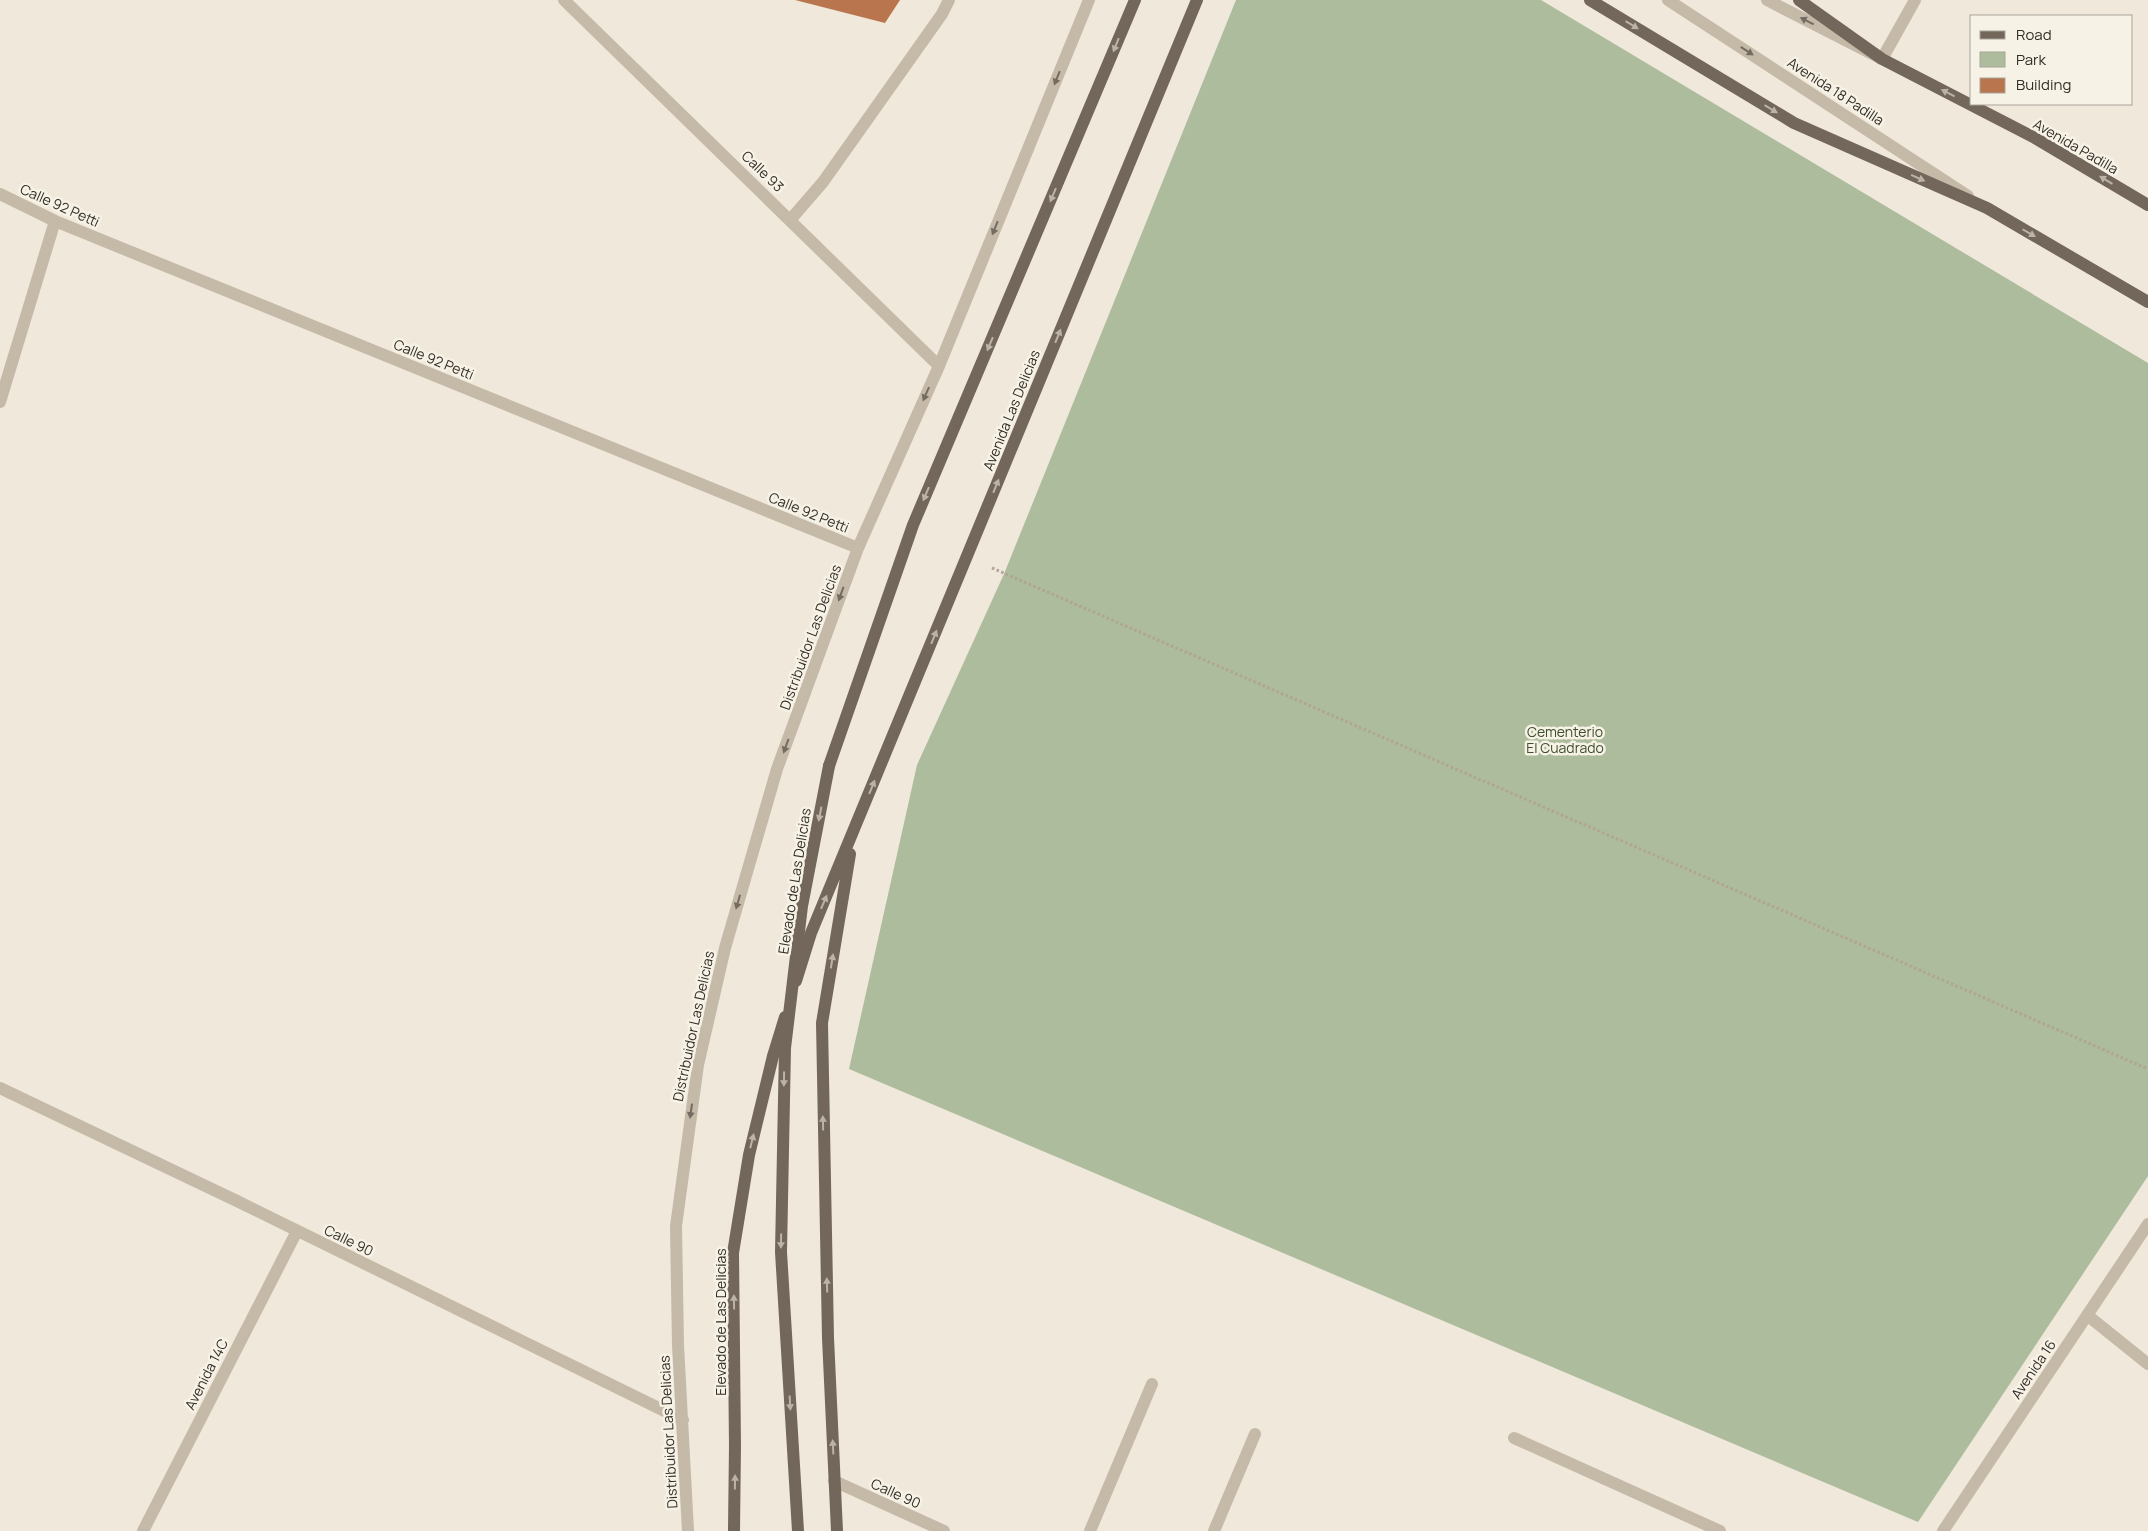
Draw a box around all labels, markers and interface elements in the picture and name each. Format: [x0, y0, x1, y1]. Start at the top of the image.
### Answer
legend [1970, 15, 2133, 105]
one-way arrow [1800, 17, 1815, 25]
one-way arrow [1625, 21, 1638, 30]
text: Road [2016, 24, 2052, 45]
one-way arrow [1112, 38, 1120, 52]
one-way arrow [1741, 47, 1754, 56]
text: Park [2016, 49, 2046, 70]
street label: Avenida 18 Padilla [1784, 53, 1888, 129]
one-way arrow [1053, 70, 1060, 85]
text: Building [2016, 74, 2071, 95]
one-way arrow [1941, 89, 1956, 97]
one-way arrow [1764, 104, 1777, 113]
street label: Avenida Padilla [2030, 114, 2122, 178]
street label: Calle 93 [738, 146, 788, 196]
one-way arrow [1911, 174, 1925, 182]
one-way arrow [2099, 176, 2113, 184]
street label: Calle 92 Petti [17, 179, 103, 231]
one-way arrow [1049, 188, 1057, 202]
one-way arrow [991, 221, 999, 235]
one-way arrow [2023, 228, 2036, 237]
one-way arrow [1054, 328, 1062, 343]
street label: Calle 92 Petti [391, 334, 477, 384]
one-way arrow [985, 337, 993, 351]
street label: Avenida Las Delicias [978, 347, 1044, 473]
one-way arrow [922, 387, 930, 401]
one-way arrow [993, 479, 1001, 494]
street label: Calle 92 Petti [766, 487, 852, 537]
one-way arrow [922, 487, 930, 502]
street label: Distribuidor Las Delicias [775, 562, 845, 712]
one-way arrow [837, 586, 844, 601]
one-way arrow [931, 630, 939, 644]
park label: Cementerio El Cuadrado [1526, 722, 1604, 757]
one-way arrow [782, 739, 790, 754]
one-way arrow [869, 780, 877, 794]
one-way arrow [815, 806, 823, 822]
street label: Elevado de Las Delicias [773, 807, 815, 955]
one-way arrow [734, 894, 742, 909]
one-way arrow [821, 895, 829, 909]
street label: Distribuidor Las Delicias [668, 949, 718, 1103]
one-way arrow [829, 953, 837, 969]
one-way arrow [780, 1071, 788, 1087]
one-way arrow [687, 1103, 695, 1119]
one-way arrow [819, 1114, 827, 1130]
one-way arrow [749, 1134, 757, 1149]
street label: Calle 90 [321, 1220, 377, 1260]
one-way arrow [777, 1233, 785, 1249]
street label: Elevado de Las Delicias [711, 1248, 730, 1396]
one-way arrow [822, 1277, 830, 1293]
one-way arrow [730, 1294, 738, 1310]
street label: Avenida 14C [180, 1335, 232, 1413]
street label: Avenida 16 [2006, 1336, 2060, 1402]
street label: Distribuidor Las Delicias [654, 1355, 682, 1509]
one-way arrow [786, 1396, 794, 1412]
one-way arrow [829, 1439, 837, 1455]
one-way arrow [731, 1474, 739, 1490]
street label: Calle 90 [868, 1474, 924, 1512]

